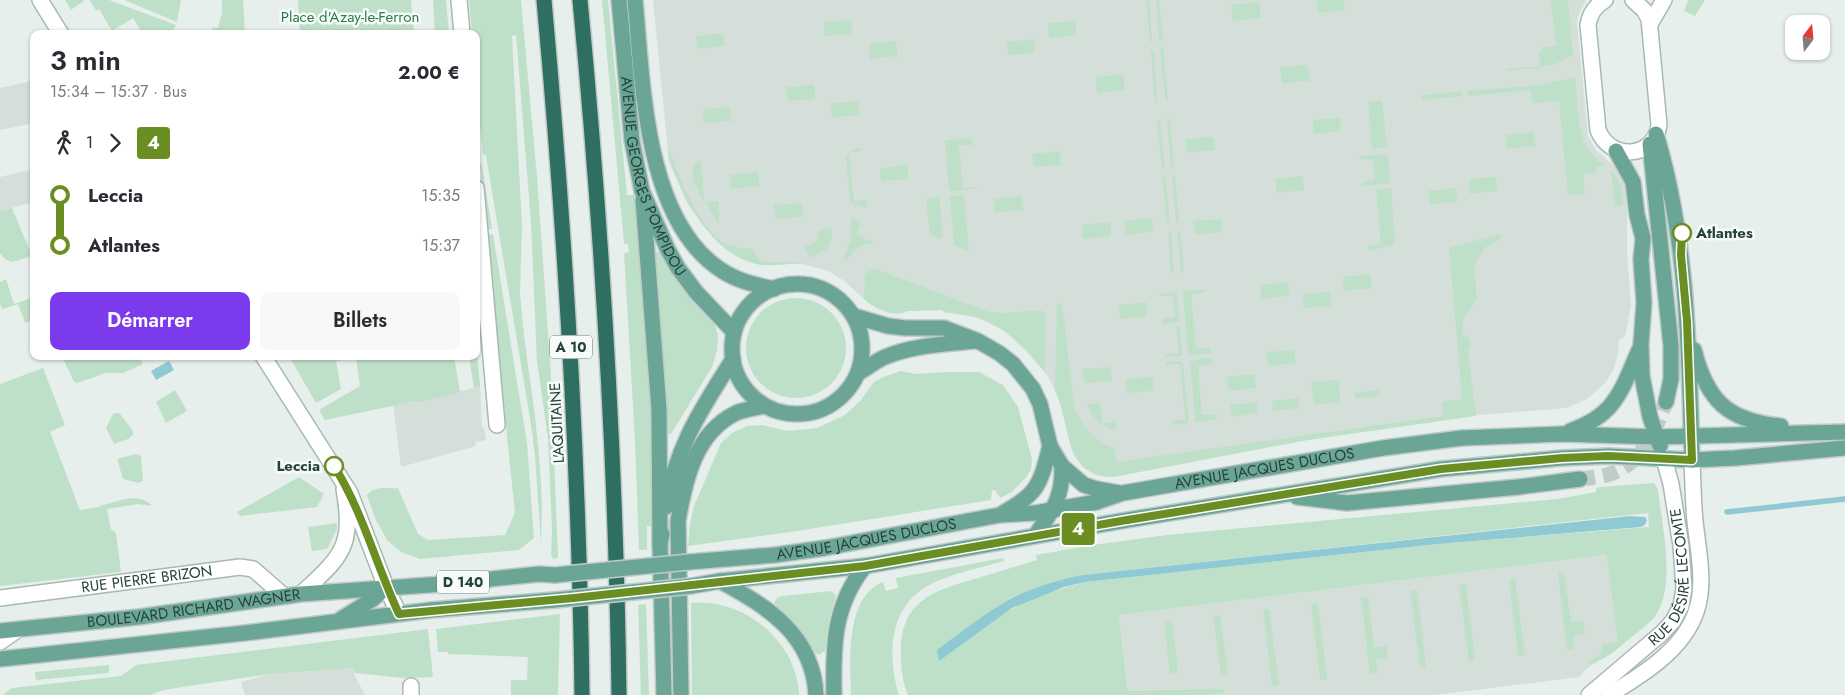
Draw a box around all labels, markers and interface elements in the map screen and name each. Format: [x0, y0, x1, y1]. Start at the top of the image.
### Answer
park label: Place d'Azay-le-Ferron [281, 6, 419, 28]
north arrow [1785, 15, 1830, 60]
map controls [1785, 15, 1830, 60]
text: 3 min [50, 40, 121, 81]
text: 2.00 € [398, 59, 460, 86]
street label: AVENUE GEORGES POMPIDOU [615, 75, 691, 281]
text: 15:34 – 15:37 · Bus [50, 80, 187, 103]
icon: walk [50, 129, 78, 157]
icon: forward [101, 129, 129, 157]
text: 4 [147, 130, 160, 156]
text: 1 [86, 131, 93, 154]
text: Leccia [88, 182, 143, 209]
text: 15:35 [421, 184, 460, 207]
place label: Atlantes [1695, 222, 1753, 244]
marker: Atlantes [1672, 223, 1692, 243]
text: Atlantes [88, 232, 160, 259]
text: 15:37 [422, 234, 460, 257]
button: Démarrer [50, 292, 250, 350]
button: Billets [260, 292, 460, 350]
road number: A 10 [550, 336, 592, 358]
street label: L'AQUITAINE [544, 382, 570, 464]
street label: AVENUE JACQUES DUCLOS [1173, 442, 1356, 495]
place label: Leccia [276, 455, 320, 477]
marker: Leccia [324, 456, 344, 476]
street label: RUE DÉSIRÉ LECOMTE [1643, 507, 1695, 651]
street label: AVENUE JACQUES DUCLOS [775, 512, 958, 566]
line badge: 4 [1062, 513, 1094, 545]
text: 4 [1072, 516, 1084, 542]
street label: RUE PIERRE BRIZON [80, 560, 214, 598]
road number: D 140 [437, 570, 489, 594]
street label: BOULEVARD RICHARD WAGNER [86, 583, 302, 633]

